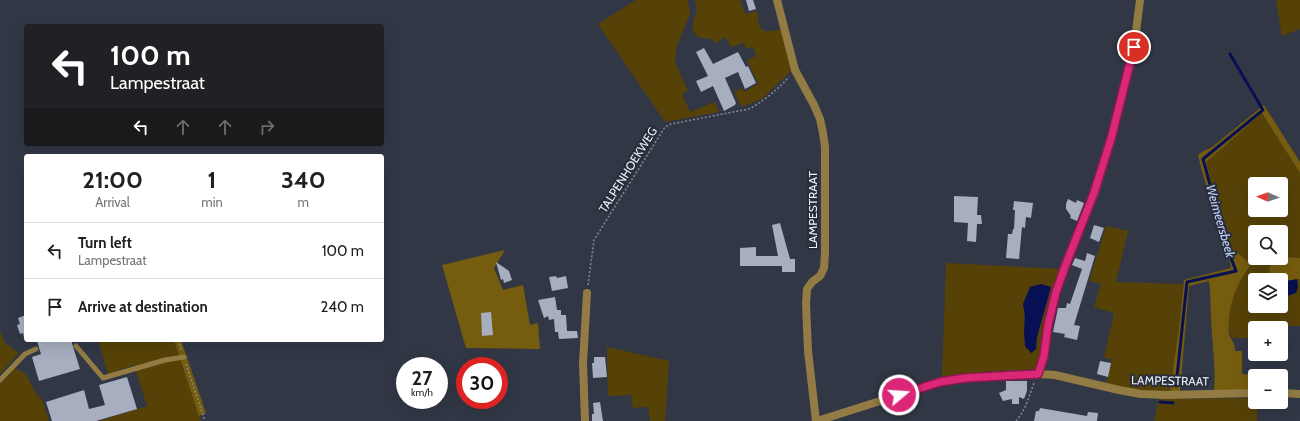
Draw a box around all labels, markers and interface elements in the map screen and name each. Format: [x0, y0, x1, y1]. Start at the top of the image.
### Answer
pin [1117, 30, 1151, 64]
icon: arrive [1123, 36, 1145, 58]
text: 100 m [110, 38, 191, 72]
icon: left [44, 40, 96, 92]
text: Lampestraat [110, 72, 205, 94]
icon: left [130, 116, 152, 138]
icon: ahead [172, 116, 194, 138]
icon: ahead [214, 116, 236, 138]
icon: right [256, 116, 278, 138]
street label: TALPENHOEKWEG [595, 124, 660, 215]
text: 21:00 [82, 165, 143, 194]
text: 1 [208, 165, 216, 194]
text: 340 [281, 165, 326, 194]
street label: LAMPESTRAAT [805, 171, 820, 249]
north arrow [1248, 177, 1288, 217]
map controls [1248, 177, 1288, 409]
water label: Weimeersbeek [1203, 183, 1239, 260]
text: Arrival [95, 194, 130, 210]
text: min [201, 194, 223, 210]
text: m [298, 194, 309, 210]
button: search [1248, 225, 1288, 265]
text: Turn left [78, 234, 132, 252]
icon: left [44, 240, 66, 262]
text: 100 m [322, 242, 364, 260]
text: Lampestraat [78, 252, 147, 268]
button: layers [1248, 273, 1288, 313]
icon: arrive [44, 296, 66, 318]
text: Arrive at destination [78, 298, 208, 316]
text: 240 m [320, 298, 364, 316]
button: + [1248, 321, 1288, 361]
speed limit sign: 30 [456, 357, 508, 409]
text: 27 [412, 366, 432, 390]
button: − [1248, 369, 1288, 409]
street label: LAMPESTRAAT [1131, 372, 1210, 389]
position arrow [878, 374, 920, 416]
text: km/h [411, 386, 433, 399]

